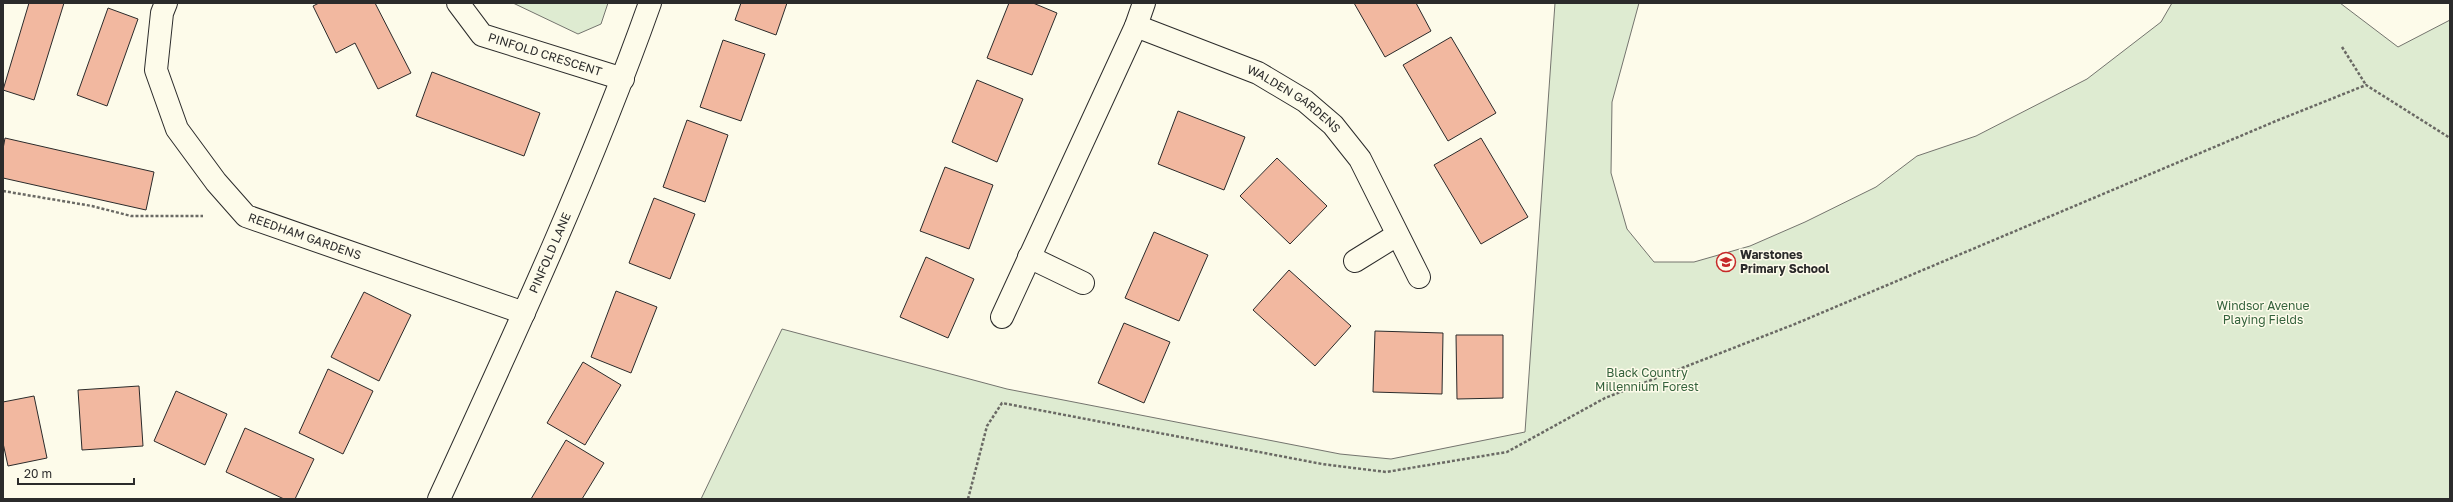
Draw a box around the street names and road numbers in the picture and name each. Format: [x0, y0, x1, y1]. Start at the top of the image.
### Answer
street label: PINFOLD CRESCENT [486, 29, 604, 79]
street label: WALDEN GARDENS [1245, 62, 1344, 136]
street label: REEDHAM GARDENS [246, 209, 364, 263]
street label: PINFOLD LANE [525, 210, 574, 296]

